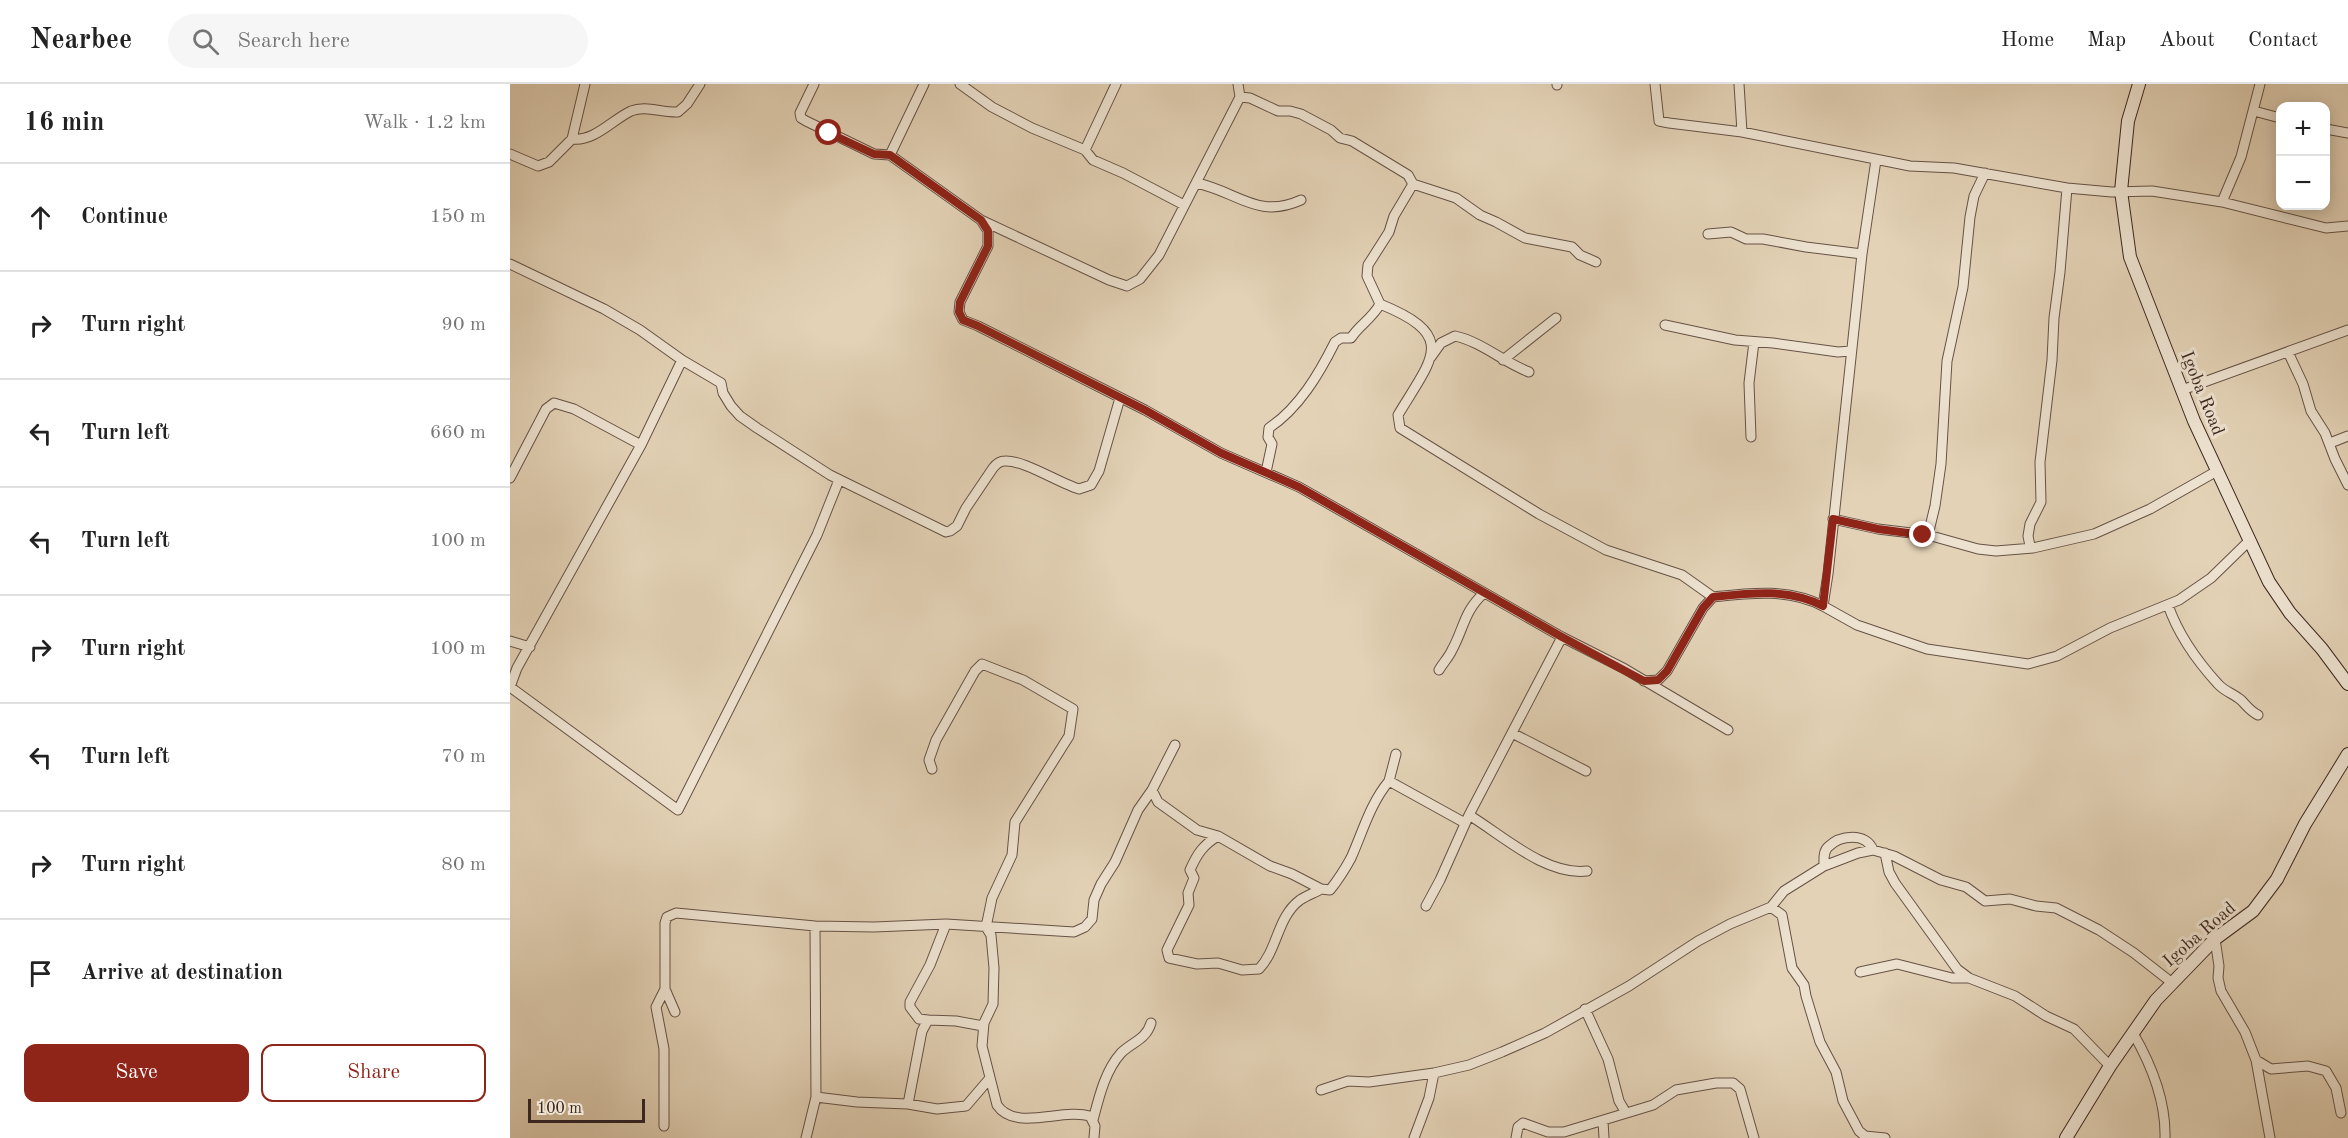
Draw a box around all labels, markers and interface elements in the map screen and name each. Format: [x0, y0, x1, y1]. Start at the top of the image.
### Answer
search box [168, 14, 588, 68]
icon: search [189, 25, 222, 58]
text: Nearbee [30, 27, 132, 55]
text: Search here [237, 30, 350, 52]
text: Home [2001, 30, 2054, 51]
text: Map [2087, 30, 2126, 51]
text: About [2159, 30, 2215, 51]
text: Contact [2248, 30, 2318, 51]
map controls [2276, 102, 2330, 210]
button: + [2276, 102, 2330, 156]
text: 16 min [24, 110, 104, 136]
text: Walk · 1.2 km [363, 113, 486, 133]
route start [815, 119, 841, 145]
button: − [2276, 156, 2330, 210]
icon: ahead [24, 201, 57, 234]
text: Continue [81, 206, 168, 228]
text: 150 m [430, 207, 486, 227]
icon: right [24, 309, 57, 342]
text: Turn right [81, 314, 185, 336]
text: 90 m [441, 315, 486, 335]
street label: Igoba Road [2177, 349, 2227, 438]
icon: left [24, 417, 57, 450]
text: Turn left [81, 422, 170, 444]
text: 660 m [430, 423, 486, 443]
route end [1909, 521, 1935, 547]
icon: left [24, 525, 57, 558]
text: Turn left [81, 530, 170, 552]
text: 100 m [430, 531, 486, 551]
icon: right [24, 633, 57, 666]
text: Turn right [81, 638, 185, 660]
text: 100 m [430, 639, 486, 659]
icon: left [24, 741, 57, 774]
text: Turn left [81, 746, 170, 768]
text: 70 m [441, 747, 486, 767]
icon: right [24, 849, 57, 882]
text: Turn right [81, 854, 185, 876]
text: 80 m [441, 855, 486, 875]
street label: Igoba Road [2160, 899, 2239, 971]
icon: arrive [24, 957, 57, 990]
text: Arrive at destination [81, 962, 283, 984]
button: Save [24, 1044, 249, 1102]
button: Share [261, 1044, 486, 1102]
scale bar [528, 1096, 645, 1124]
text: 100 m [537, 1101, 582, 1117]

